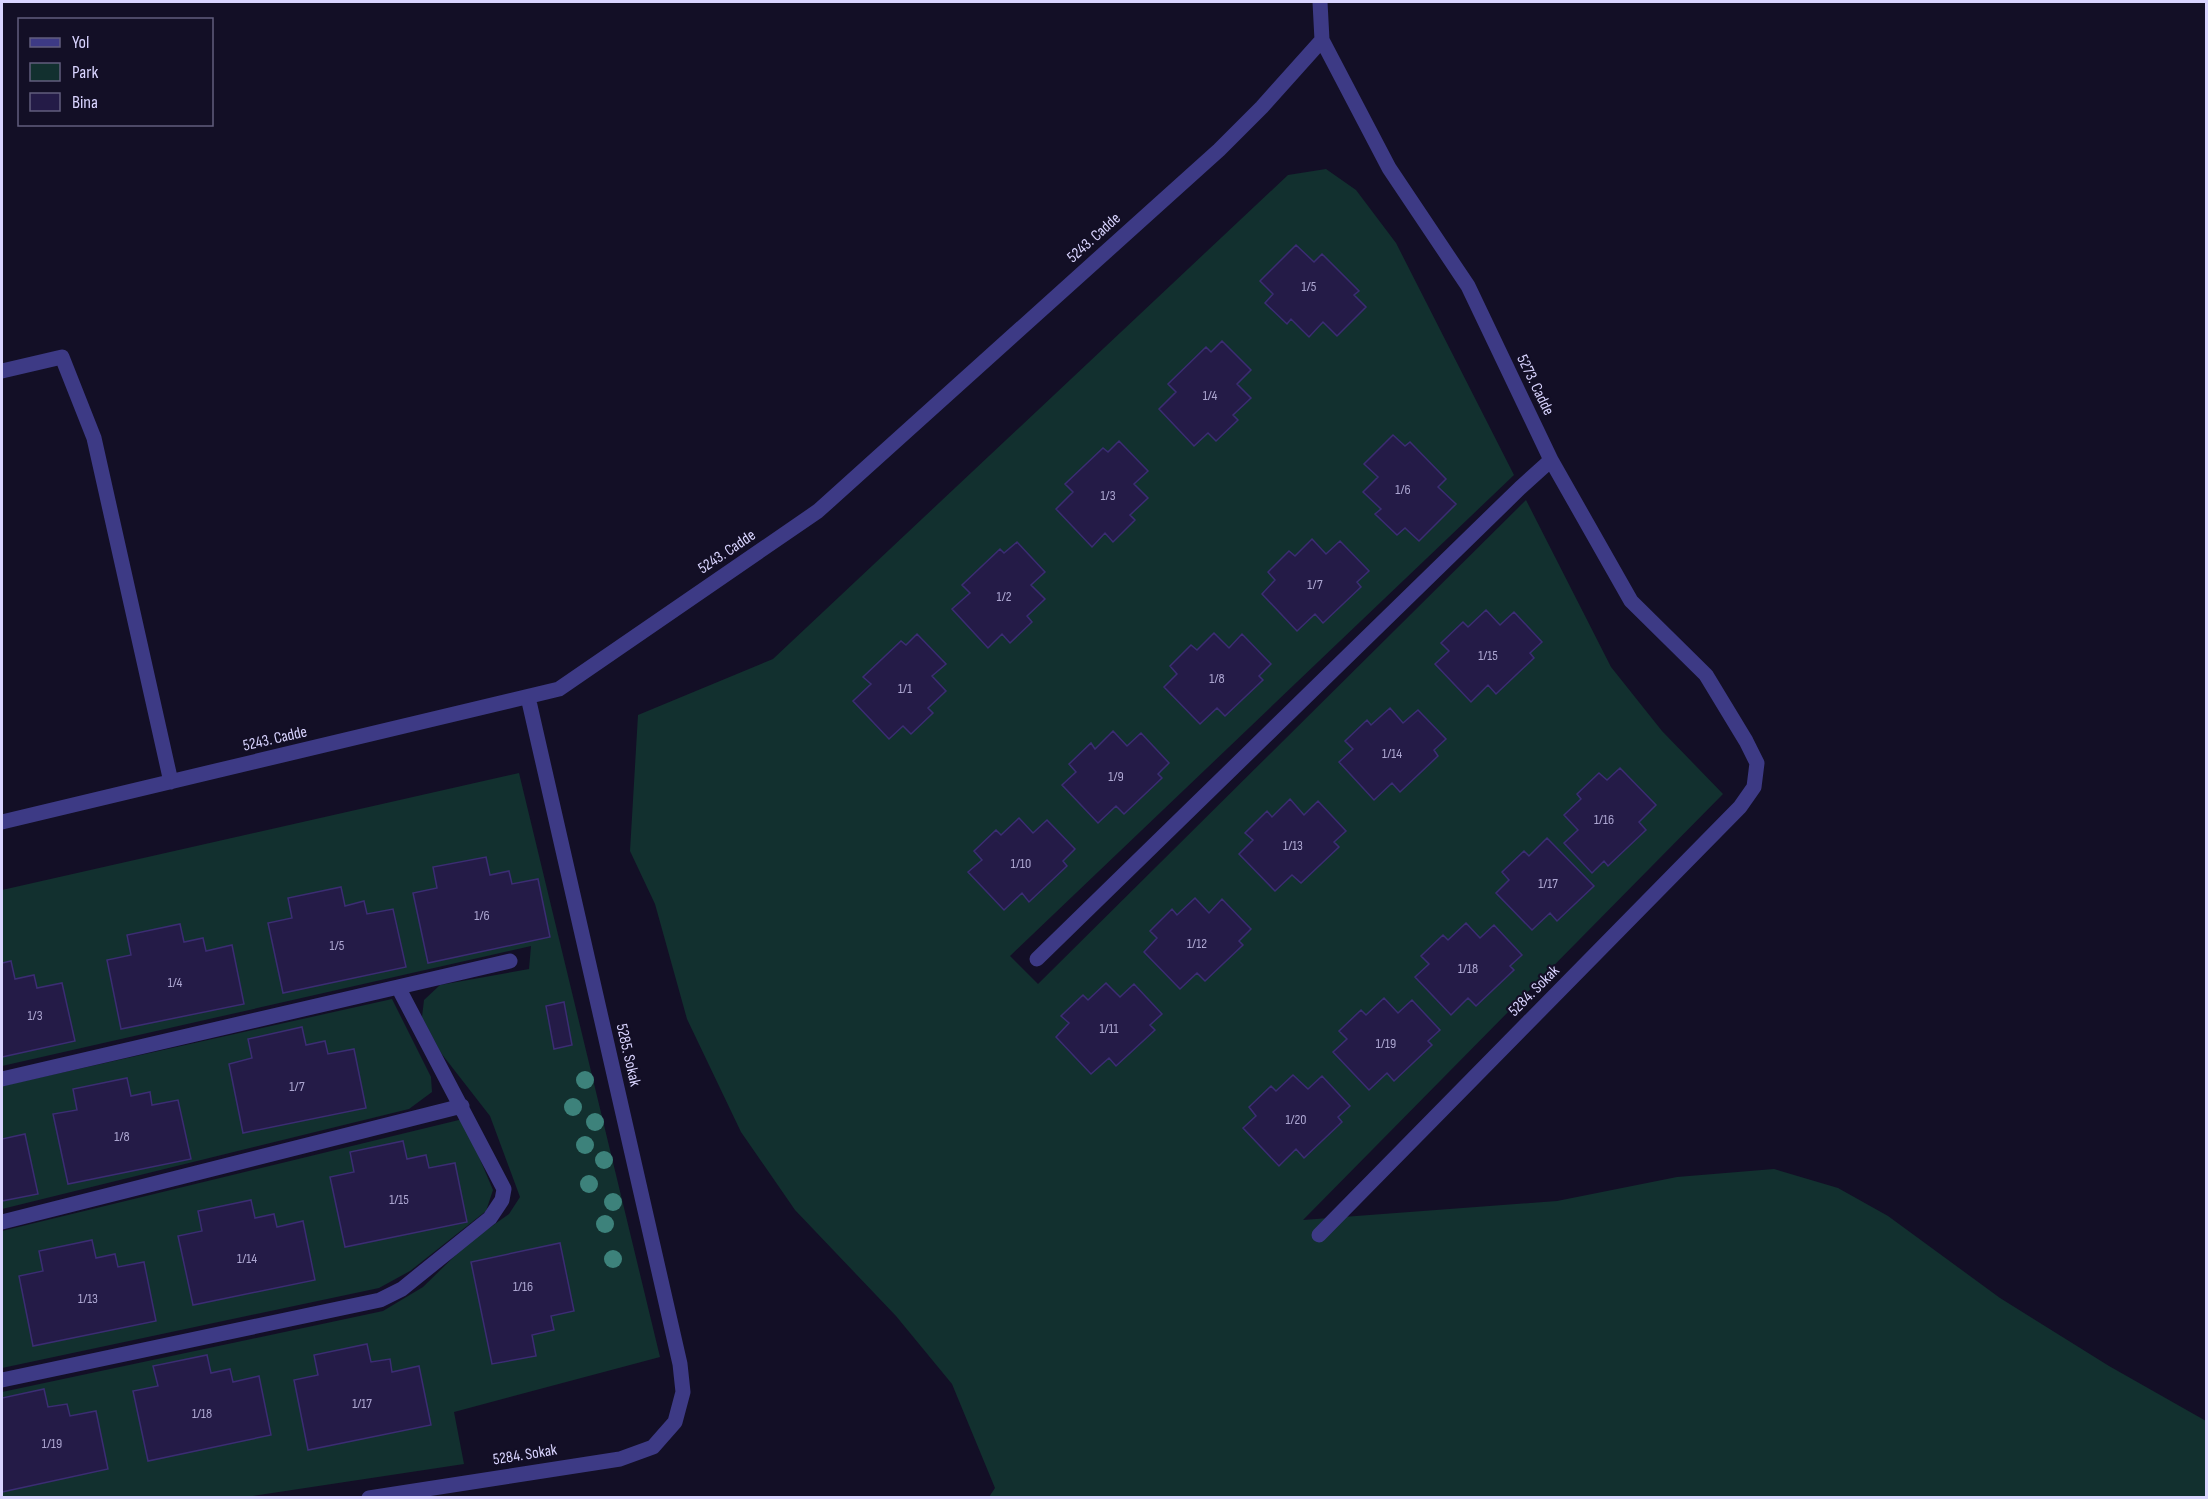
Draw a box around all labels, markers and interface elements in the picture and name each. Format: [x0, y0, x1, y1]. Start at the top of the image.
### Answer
legend [18, 18, 213, 126]
text: Yol [72, 32, 89, 53]
text: Park [72, 62, 98, 83]
text: Bina [72, 92, 98, 113]
street label: 5243. Cadde [1063, 209, 1125, 267]
house number: 1/5 [1302, 278, 1317, 295]
street label: 5273. Cadde [1512, 352, 1558, 418]
house number: 1/4 [1203, 387, 1217, 404]
house number: 1/6 [1395, 481, 1411, 498]
house number: 1/3 [1100, 487, 1116, 504]
street label: 5243. Cadde [695, 526, 759, 578]
house number: 1/7 [1307, 576, 1323, 593]
house number: 1/2 [997, 588, 1012, 605]
house number: 1/15 [1478, 647, 1498, 664]
house number: 1/8 [1209, 670, 1225, 687]
house number: 1/1 [898, 680, 912, 697]
street label: 5243. Cadde [241, 722, 309, 756]
house number: 1/14 [1382, 745, 1402, 762]
house number: 1/9 [1108, 768, 1124, 785]
house number: 1/16 [1594, 811, 1614, 828]
house number: 1/13 [1283, 837, 1303, 854]
house number: 1/10 [1011, 855, 1031, 872]
house number: 1/17 [1538, 875, 1558, 892]
house number: 1/6 [474, 907, 490, 924]
house number: 1/12 [1187, 935, 1207, 952]
house number: 1/5 [330, 937, 345, 954]
house number: 1/18 [1458, 960, 1478, 977]
street label: 5284. Sokak [1504, 961, 1564, 1021]
house number: 1/4 [168, 974, 182, 991]
house number: 1/3 [27, 1007, 43, 1024]
house number: 1/11 [1099, 1020, 1119, 1037]
street label: 5285. Sokak [612, 1022, 644, 1088]
house number: 1/19 [1376, 1035, 1396, 1052]
house number: 1/7 [289, 1078, 305, 1095]
house number: 1/20 [1285, 1111, 1307, 1128]
house number: 1/8 [114, 1128, 130, 1145]
house number: 1/15 [389, 1191, 409, 1208]
house number: 1/14 [237, 1250, 257, 1267]
house number: 1/16 [513, 1278, 533, 1295]
house number: 1/13 [78, 1290, 98, 1307]
house number: 1/17 [352, 1395, 372, 1412]
house number: 1/18 [192, 1405, 212, 1422]
house number: 1/19 [42, 1435, 62, 1452]
street label: 5284. Sokak [492, 1441, 558, 1469]

